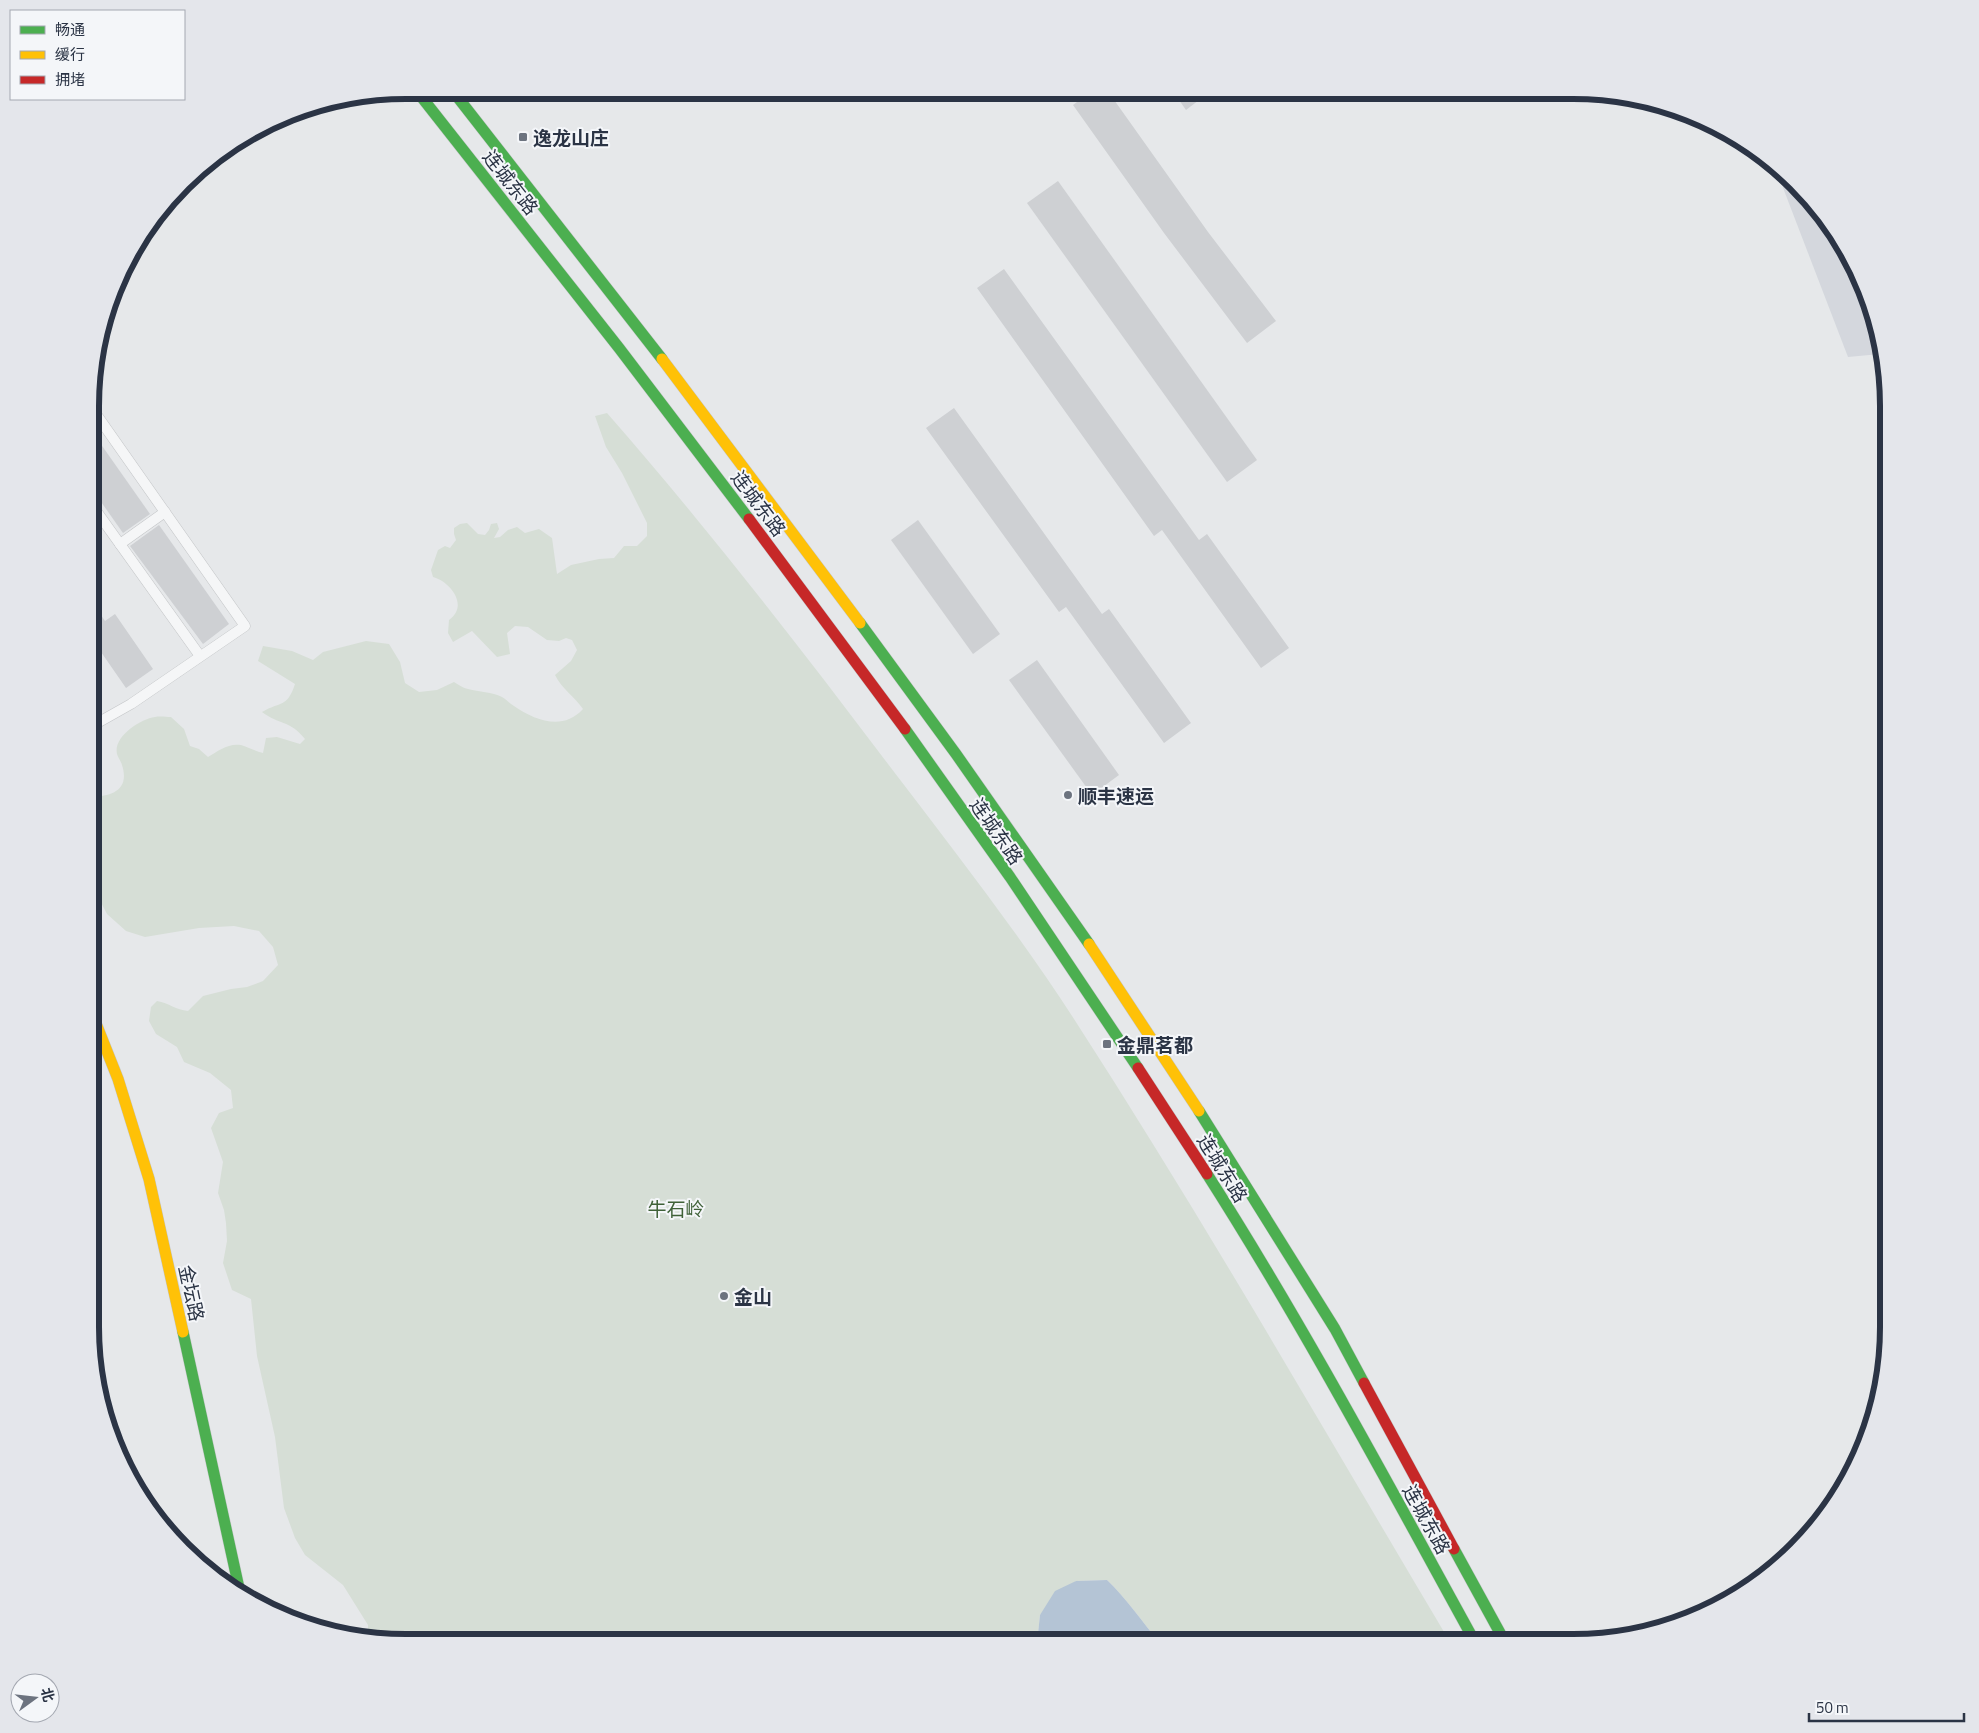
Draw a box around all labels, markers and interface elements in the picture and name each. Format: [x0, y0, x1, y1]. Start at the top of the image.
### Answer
legend [10, 10, 185, 100]
text: 畅通 [55, 18, 85, 41]
text: 缓行 [55, 43, 85, 66]
text: 拥堵 [55, 68, 85, 91]
place label: 逸龙山庄 [533, 123, 609, 152]
marker: 逸龙山庄 [517, 131, 529, 143]
street label: 连城东路 [476, 143, 546, 221]
street label: 连城东路 [725, 464, 793, 542]
place label: 顺丰速运 [1078, 781, 1154, 810]
marker: 顺丰速运 [1062, 789, 1074, 801]
street label: 连城东路 [963, 792, 1031, 870]
place label: 金鼎茗都 [1117, 1030, 1193, 1059]
marker: 金鼎茗都 [1101, 1038, 1113, 1050]
street label: 连城东路 [1191, 1128, 1255, 1208]
park label: 牛石岭 [647, 1194, 705, 1223]
street label: 金坛路 [172, 1262, 212, 1324]
place label: 金山 [734, 1282, 772, 1311]
marker: 金山 [718, 1290, 730, 1302]
street label: 连城东路 [1396, 1479, 1458, 1559]
north arrow [10, 1673, 60, 1723]
text: 北 [36, 1685, 60, 1704]
scale bar [1809, 1690, 1964, 1722]
text: 50 m [1816, 1696, 1849, 1719]

